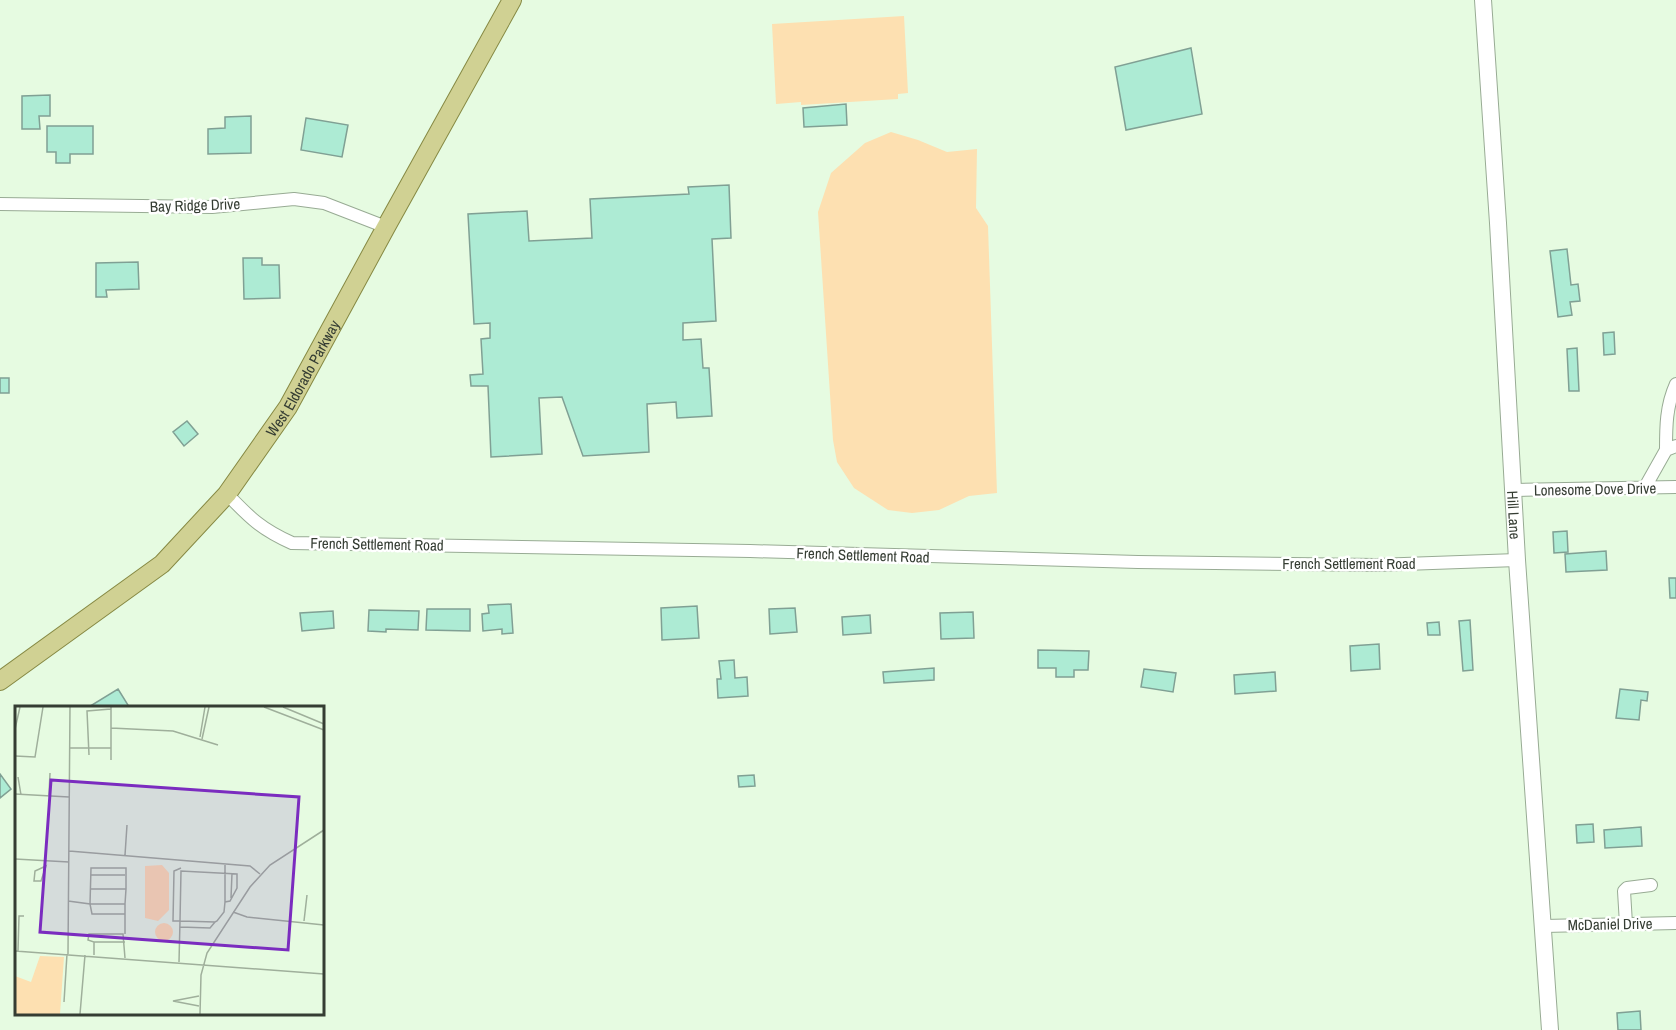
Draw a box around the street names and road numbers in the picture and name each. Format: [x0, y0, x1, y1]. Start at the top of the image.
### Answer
street label: Bay Ridge Drive [150, 193, 241, 217]
street label: West Eldorado Parkway [260, 315, 344, 440]
street label: Lonesome Dove Drive [1534, 477, 1657, 501]
street label: Hill Lane [1503, 490, 1526, 540]
street label: French Settlement Road [310, 532, 444, 556]
street label: French Settlement Road [796, 542, 930, 568]
street label: French Settlement Road [1282, 553, 1416, 574]
street label: McDaniel Drive [1567, 913, 1653, 935]

